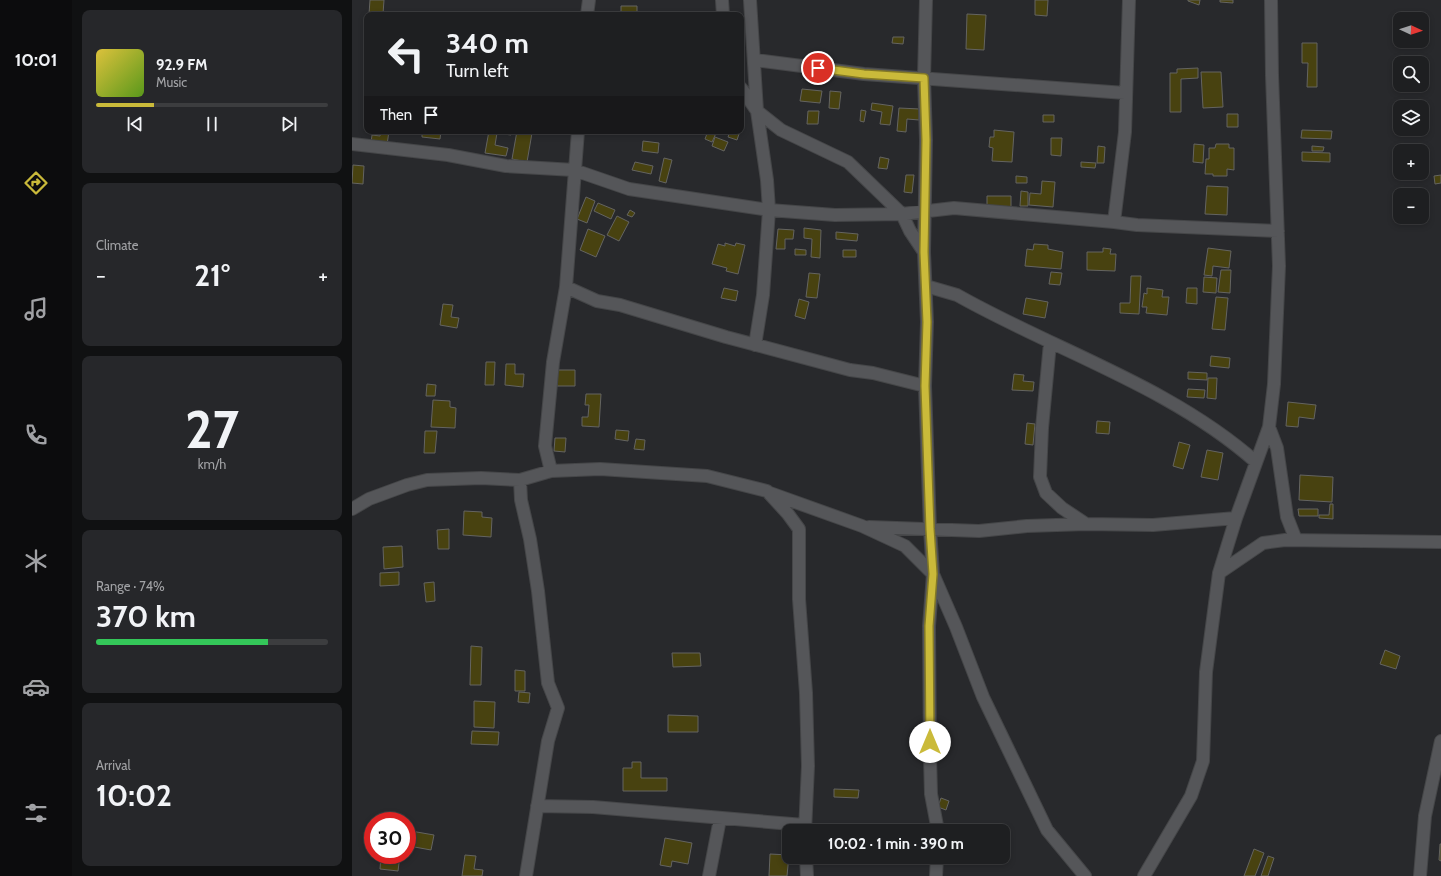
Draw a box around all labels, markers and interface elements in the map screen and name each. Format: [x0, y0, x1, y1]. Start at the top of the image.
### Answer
north arrow [1393, 12, 1429, 48]
map controls [1393, 12, 1429, 224]
text: 340 m [446, 26, 529, 60]
icon: left [380, 28, 432, 80]
text: 10:01 [15, 49, 57, 71]
pin [801, 51, 835, 85]
text: 92.9 FM [156, 56, 207, 74]
button: search [1393, 56, 1429, 92]
icon: arrive [807, 57, 829, 79]
text: Turn left [446, 60, 509, 82]
text: Music [156, 74, 187, 90]
button: layers [1393, 100, 1429, 136]
icon: arrive [420, 104, 442, 126]
text: Then [380, 106, 412, 124]
icon: previous [124, 113, 146, 135]
icon: pause [201, 113, 223, 135]
icon: next [278, 113, 300, 135]
button: + [1393, 144, 1429, 180]
icon: directions [22, 169, 50, 197]
button: − [1393, 188, 1429, 224]
text: Climate [96, 237, 138, 253]
text: 21° [194, 257, 230, 294]
text: − [96, 262, 106, 289]
text: + [318, 262, 328, 289]
icon: music [22, 295, 50, 323]
text: 27 [185, 398, 239, 461]
icon: phone [22, 421, 50, 449]
text: km/h [198, 456, 226, 472]
icon: climate [22, 547, 50, 575]
text: Range · 74% [96, 578, 165, 594]
text: 370 km [96, 598, 196, 635]
icon: car [22, 673, 50, 701]
position arrow [909, 721, 951, 763]
text: Arrival [96, 757, 131, 773]
text: 10:02 [96, 777, 172, 814]
icon: filters [22, 799, 50, 827]
speed limit sign: 30 [364, 812, 416, 864]
text: 10:02 · 1 min · 390 m [828, 835, 964, 853]

